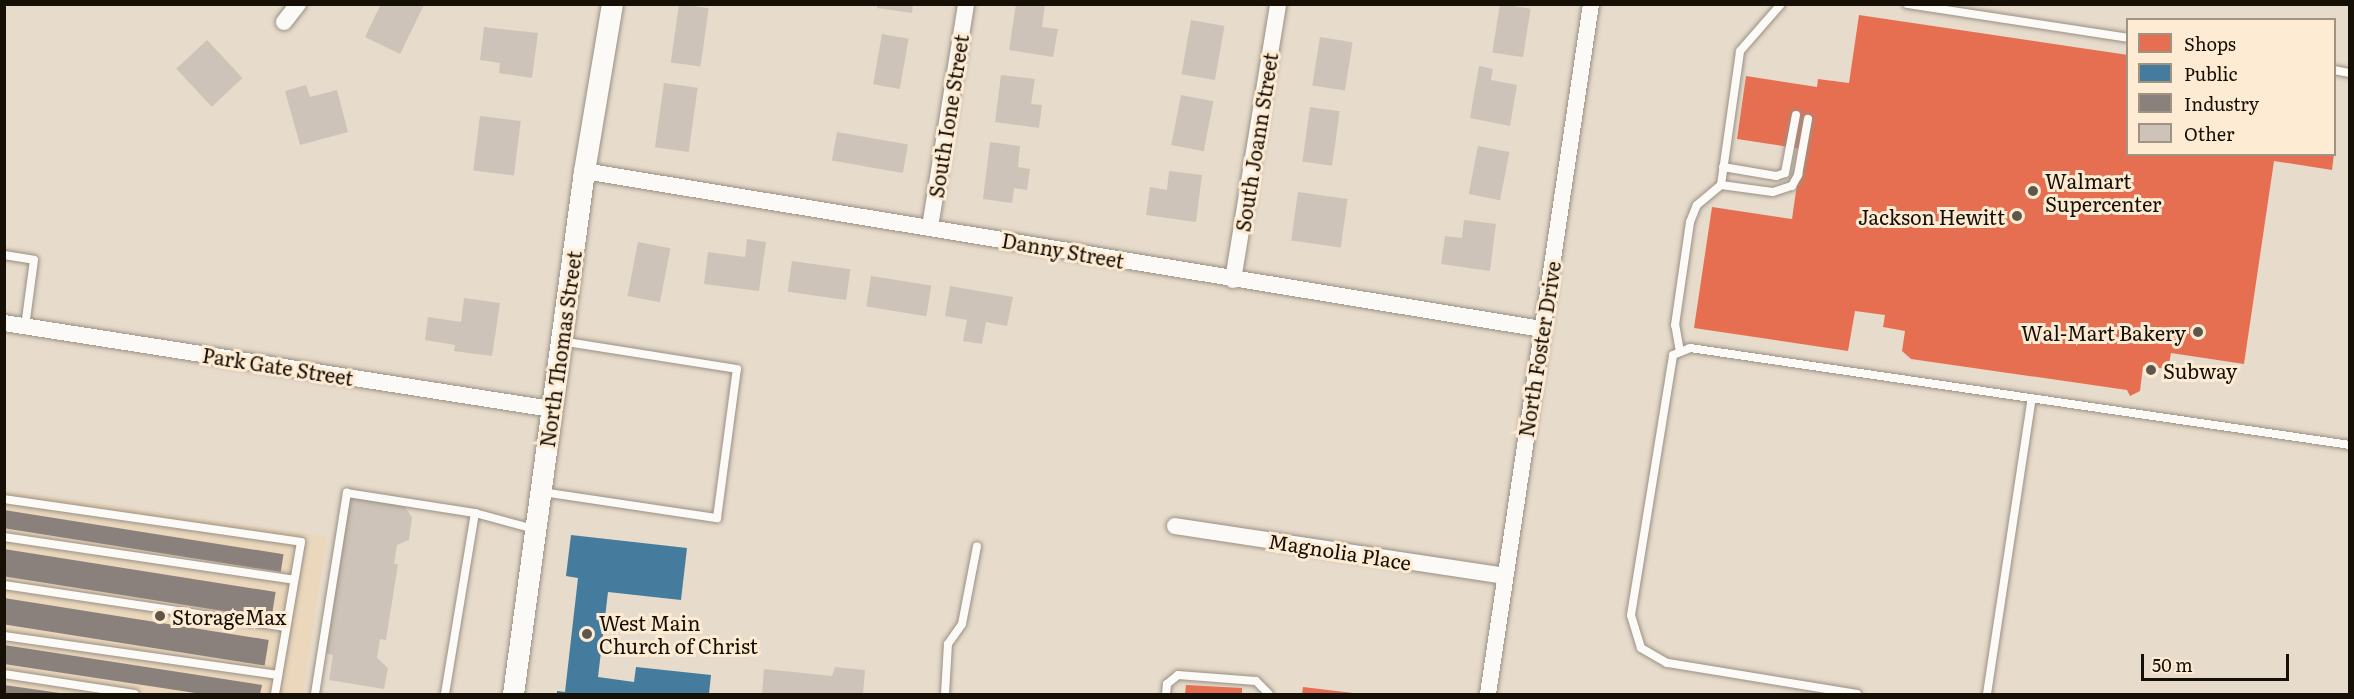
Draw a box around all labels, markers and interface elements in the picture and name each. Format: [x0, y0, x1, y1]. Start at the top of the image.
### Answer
legend [2126, 18, 2336, 156]
text: Shops [2184, 30, 2236, 57]
street label: South Ione Street [923, 33, 973, 199]
street label: South Joann Street [1230, 51, 1282, 233]
text: Public [2184, 60, 2238, 87]
text: Industry [2184, 90, 2259, 117]
text: Other [2184, 120, 2234, 147]
place label: Walmart Supercenter [2045, 168, 2162, 215]
marker: Walmart Supercenter [2026, 184, 2040, 198]
place label: Jackson Hewitt [1858, 204, 2005, 228]
marker: Jackson Hewitt [2010, 209, 2024, 223]
street label: Danny Street [1000, 227, 1126, 273]
street label: North Thomas Street [534, 249, 586, 449]
street label: North Foster Drive [1513, 259, 1565, 439]
place label: Wal-Mart Bakery [2021, 320, 2186, 344]
marker: Wal-Mart Bakery [2191, 325, 2205, 339]
street label: Park Gate Street [201, 342, 355, 390]
place label: Subway [2163, 358, 2237, 382]
marker: Subway [2144, 363, 2158, 377]
street label: Magnolia Place [1267, 528, 1413, 574]
place label: StorageMax [172, 604, 286, 628]
marker: StorageMax [153, 609, 167, 623]
place label: West Main Church of Christ [599, 610, 758, 657]
marker: West Main Church of Christ [580, 627, 594, 641]
scale bar [2144, 642, 2292, 680]
text: 50 m [2152, 651, 2193, 678]

